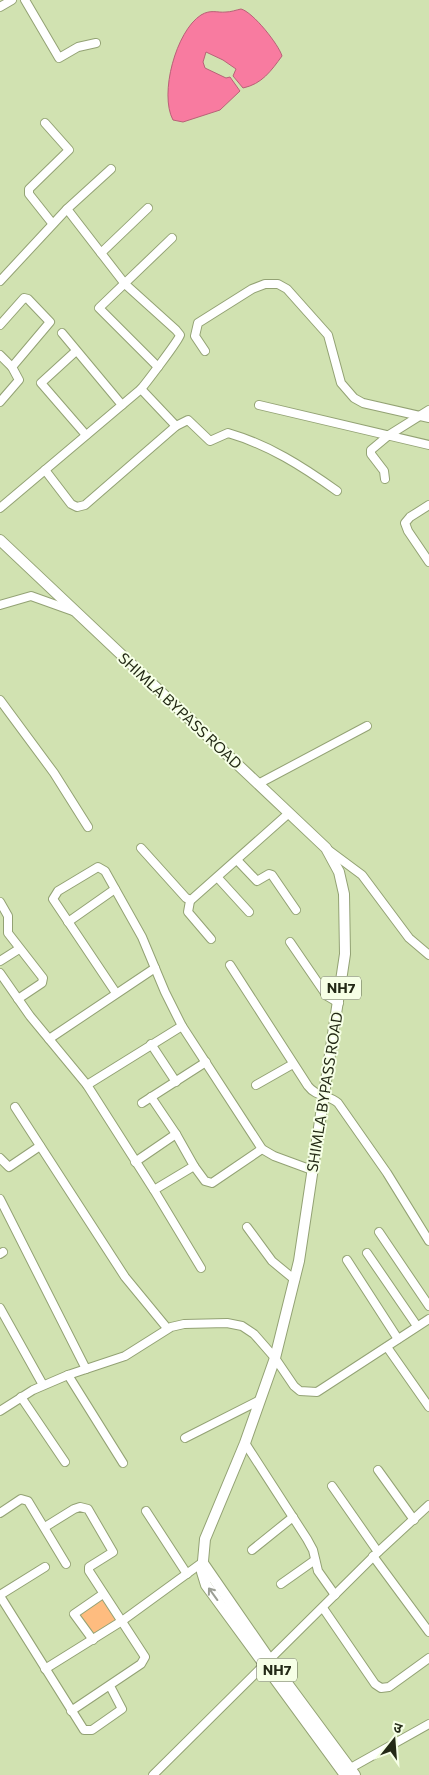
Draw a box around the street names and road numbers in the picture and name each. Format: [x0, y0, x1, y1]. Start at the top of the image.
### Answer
street label: SHIMLA BYPASS ROAD [115, 648, 246, 772]
road number: NH7 [321, 976, 361, 1000]
street label: SHIMLA BYPASS ROAD [302, 1010, 346, 1173]
road number: NH7 [257, 1658, 297, 1682]

